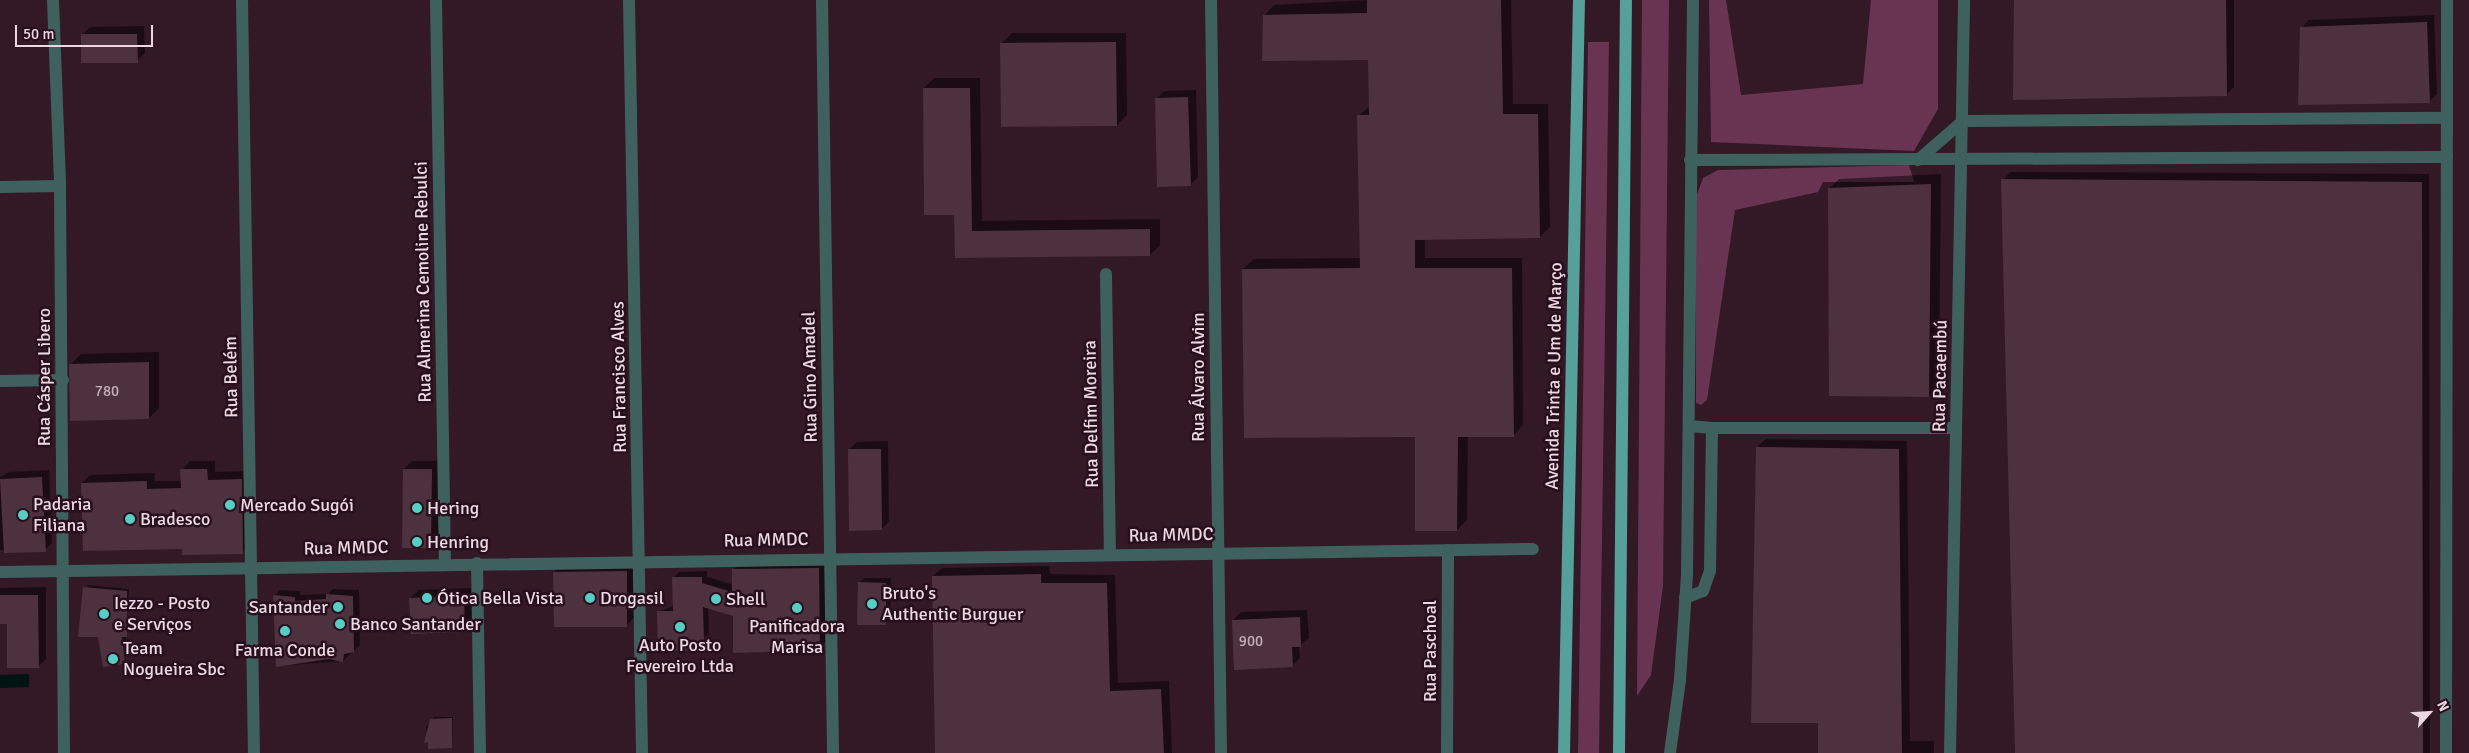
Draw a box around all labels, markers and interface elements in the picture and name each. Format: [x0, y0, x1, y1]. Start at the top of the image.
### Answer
scale bar [18, 15, 155, 47]
text: 50 m [23, 25, 54, 43]
street label: Rua Almerina Cemoline Rebulci [410, 161, 436, 403]
street label: Avenida Trinta e Um de Março [1541, 262, 1567, 490]
street label: Rua Francisco Alves [607, 301, 631, 453]
street label: Rua Cásper Libero [33, 308, 55, 446]
street label: Rua Gino Amadel [798, 311, 822, 443]
street label: Rua Álvaro Alvim [1187, 312, 1209, 442]
street label: Rua Pacaembú [1928, 320, 1952, 432]
street label: Rua Belém [219, 336, 243, 418]
street label: Rua Delfim Moreira [1079, 340, 1103, 488]
house number: 780 [95, 383, 119, 401]
place label: Padaria Filiana [33, 494, 91, 536]
place label: Mercado Sugói [240, 494, 354, 516]
place label: Hering [427, 497, 479, 519]
marker: Mercado Sugói [224, 499, 236, 511]
marker: Hering [411, 502, 423, 514]
place label: Bradesco [140, 508, 210, 530]
marker: Padaria Filiana [17, 509, 29, 521]
marker: Bradesco [124, 513, 136, 525]
street label: Rua MMDC [1128, 523, 1214, 547]
street label: Rua MMDC [723, 528, 809, 552]
place label: Henring [427, 531, 489, 553]
street label: Rua MMDC [303, 536, 389, 560]
marker: Henring [411, 536, 423, 548]
place label: Bruto's Authentic Burguer [882, 583, 1023, 626]
place label: Ótica Bella Vista [437, 587, 564, 609]
place label: Drogasil [600, 587, 664, 609]
place label: Shell [726, 588, 765, 610]
marker: Ótica Bella Vista [421, 592, 433, 604]
marker: Drogasil [584, 592, 596, 604]
place label: Iezzo - Posto e Serviços [114, 593, 210, 636]
marker: Shell [710, 593, 722, 605]
place label: Santander [249, 596, 328, 618]
marker: Bruto's Authentic Burguer [866, 598, 878, 610]
street label: Rua Paschoal [1419, 600, 1441, 702]
marker: Santander [332, 601, 344, 613]
marker: Panificadora Marisa [791, 602, 803, 614]
marker: Iezzo - Posto e Serviços [98, 608, 110, 620]
place label: Banco Santander [350, 613, 481, 635]
place label: Panificadora Marisa [749, 616, 845, 659]
marker: Banco Santander [334, 618, 346, 630]
marker: Auto Posto Fevereiro Ltda [674, 621, 686, 633]
marker: Farma Conde [279, 625, 291, 637]
house number: 900 [1239, 633, 1263, 651]
place label: Auto Posto Fevereiro Ltda [626, 635, 734, 678]
place label: Team Nogueira Sbc [123, 638, 225, 681]
place label: Farma Conde [235, 639, 335, 661]
marker: Team Nogueira Sbc [107, 653, 119, 665]
north arrow [2404, 688, 2454, 738]
text: N [2433, 698, 2453, 714]

